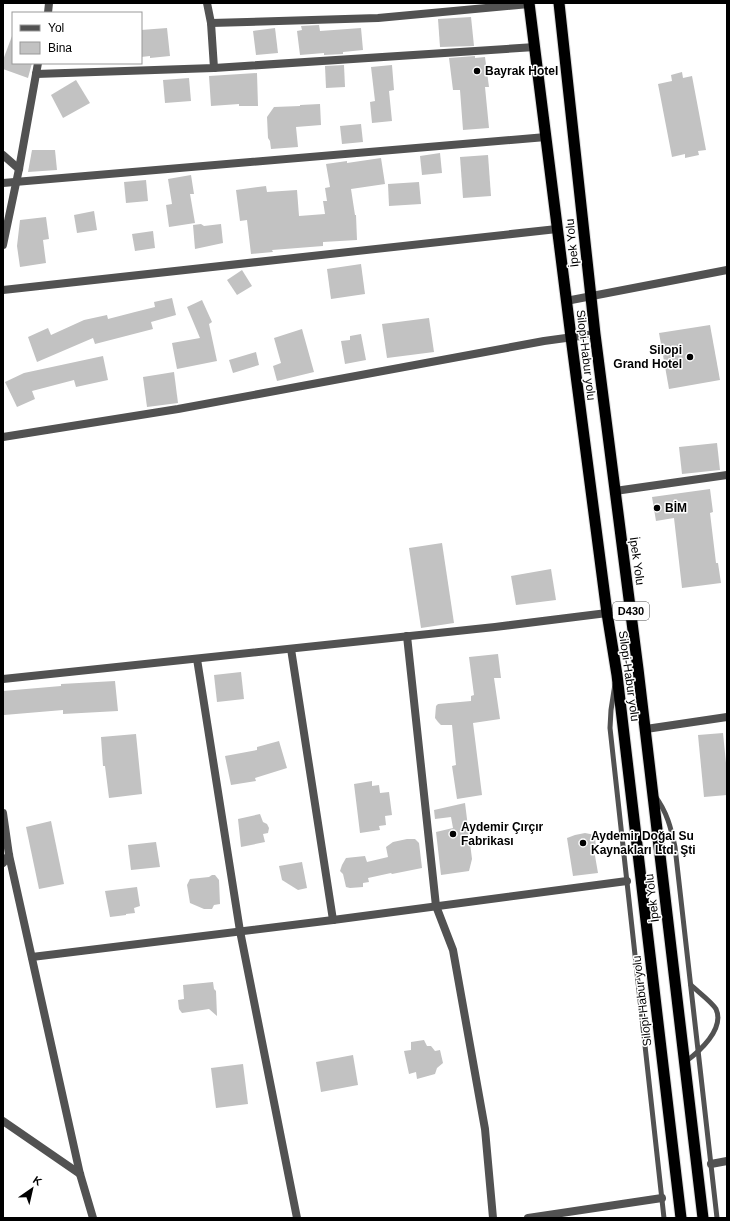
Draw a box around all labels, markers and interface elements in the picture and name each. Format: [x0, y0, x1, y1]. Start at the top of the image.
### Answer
legend [12, 12, 142, 64]
text: Yol [48, 21, 64, 35]
text: Bina [48, 41, 72, 55]
place label: Bayrak Hotel [485, 64, 558, 78]
marker: Bayrak Hotel [472, 66, 482, 76]
street label: İpek Yolu [562, 218, 582, 268]
street label: Silopi-Habur yolu [573, 309, 599, 401]
place label: Silopi Grand Hotel [613, 343, 682, 371]
marker: Silopi Grand Hotel [685, 352, 695, 362]
place label: BİM [665, 500, 687, 515]
marker: BİM [652, 503, 662, 513]
street label: İpek Yolu [627, 536, 647, 586]
road number: D430 [613, 602, 649, 620]
street label: Silopi-Habur yolu [616, 630, 642, 722]
place label: Aydemir Çırçır Fabrikası [461, 820, 544, 848]
marker: Aydemir Çırçır Fabrikası [448, 829, 458, 839]
place label: Aydemir Doğal Su Kaynakları Ltd. Şti [591, 829, 696, 857]
marker: Aydemir Doğal Su Kaynakları Ltd. Şti [578, 838, 588, 848]
street label: İpek Yolu [642, 873, 662, 923]
street label: Silopi-Habur yolu [629, 955, 655, 1047]
north arrow [12, 1169, 52, 1209]
text: K [31, 1174, 44, 1188]

